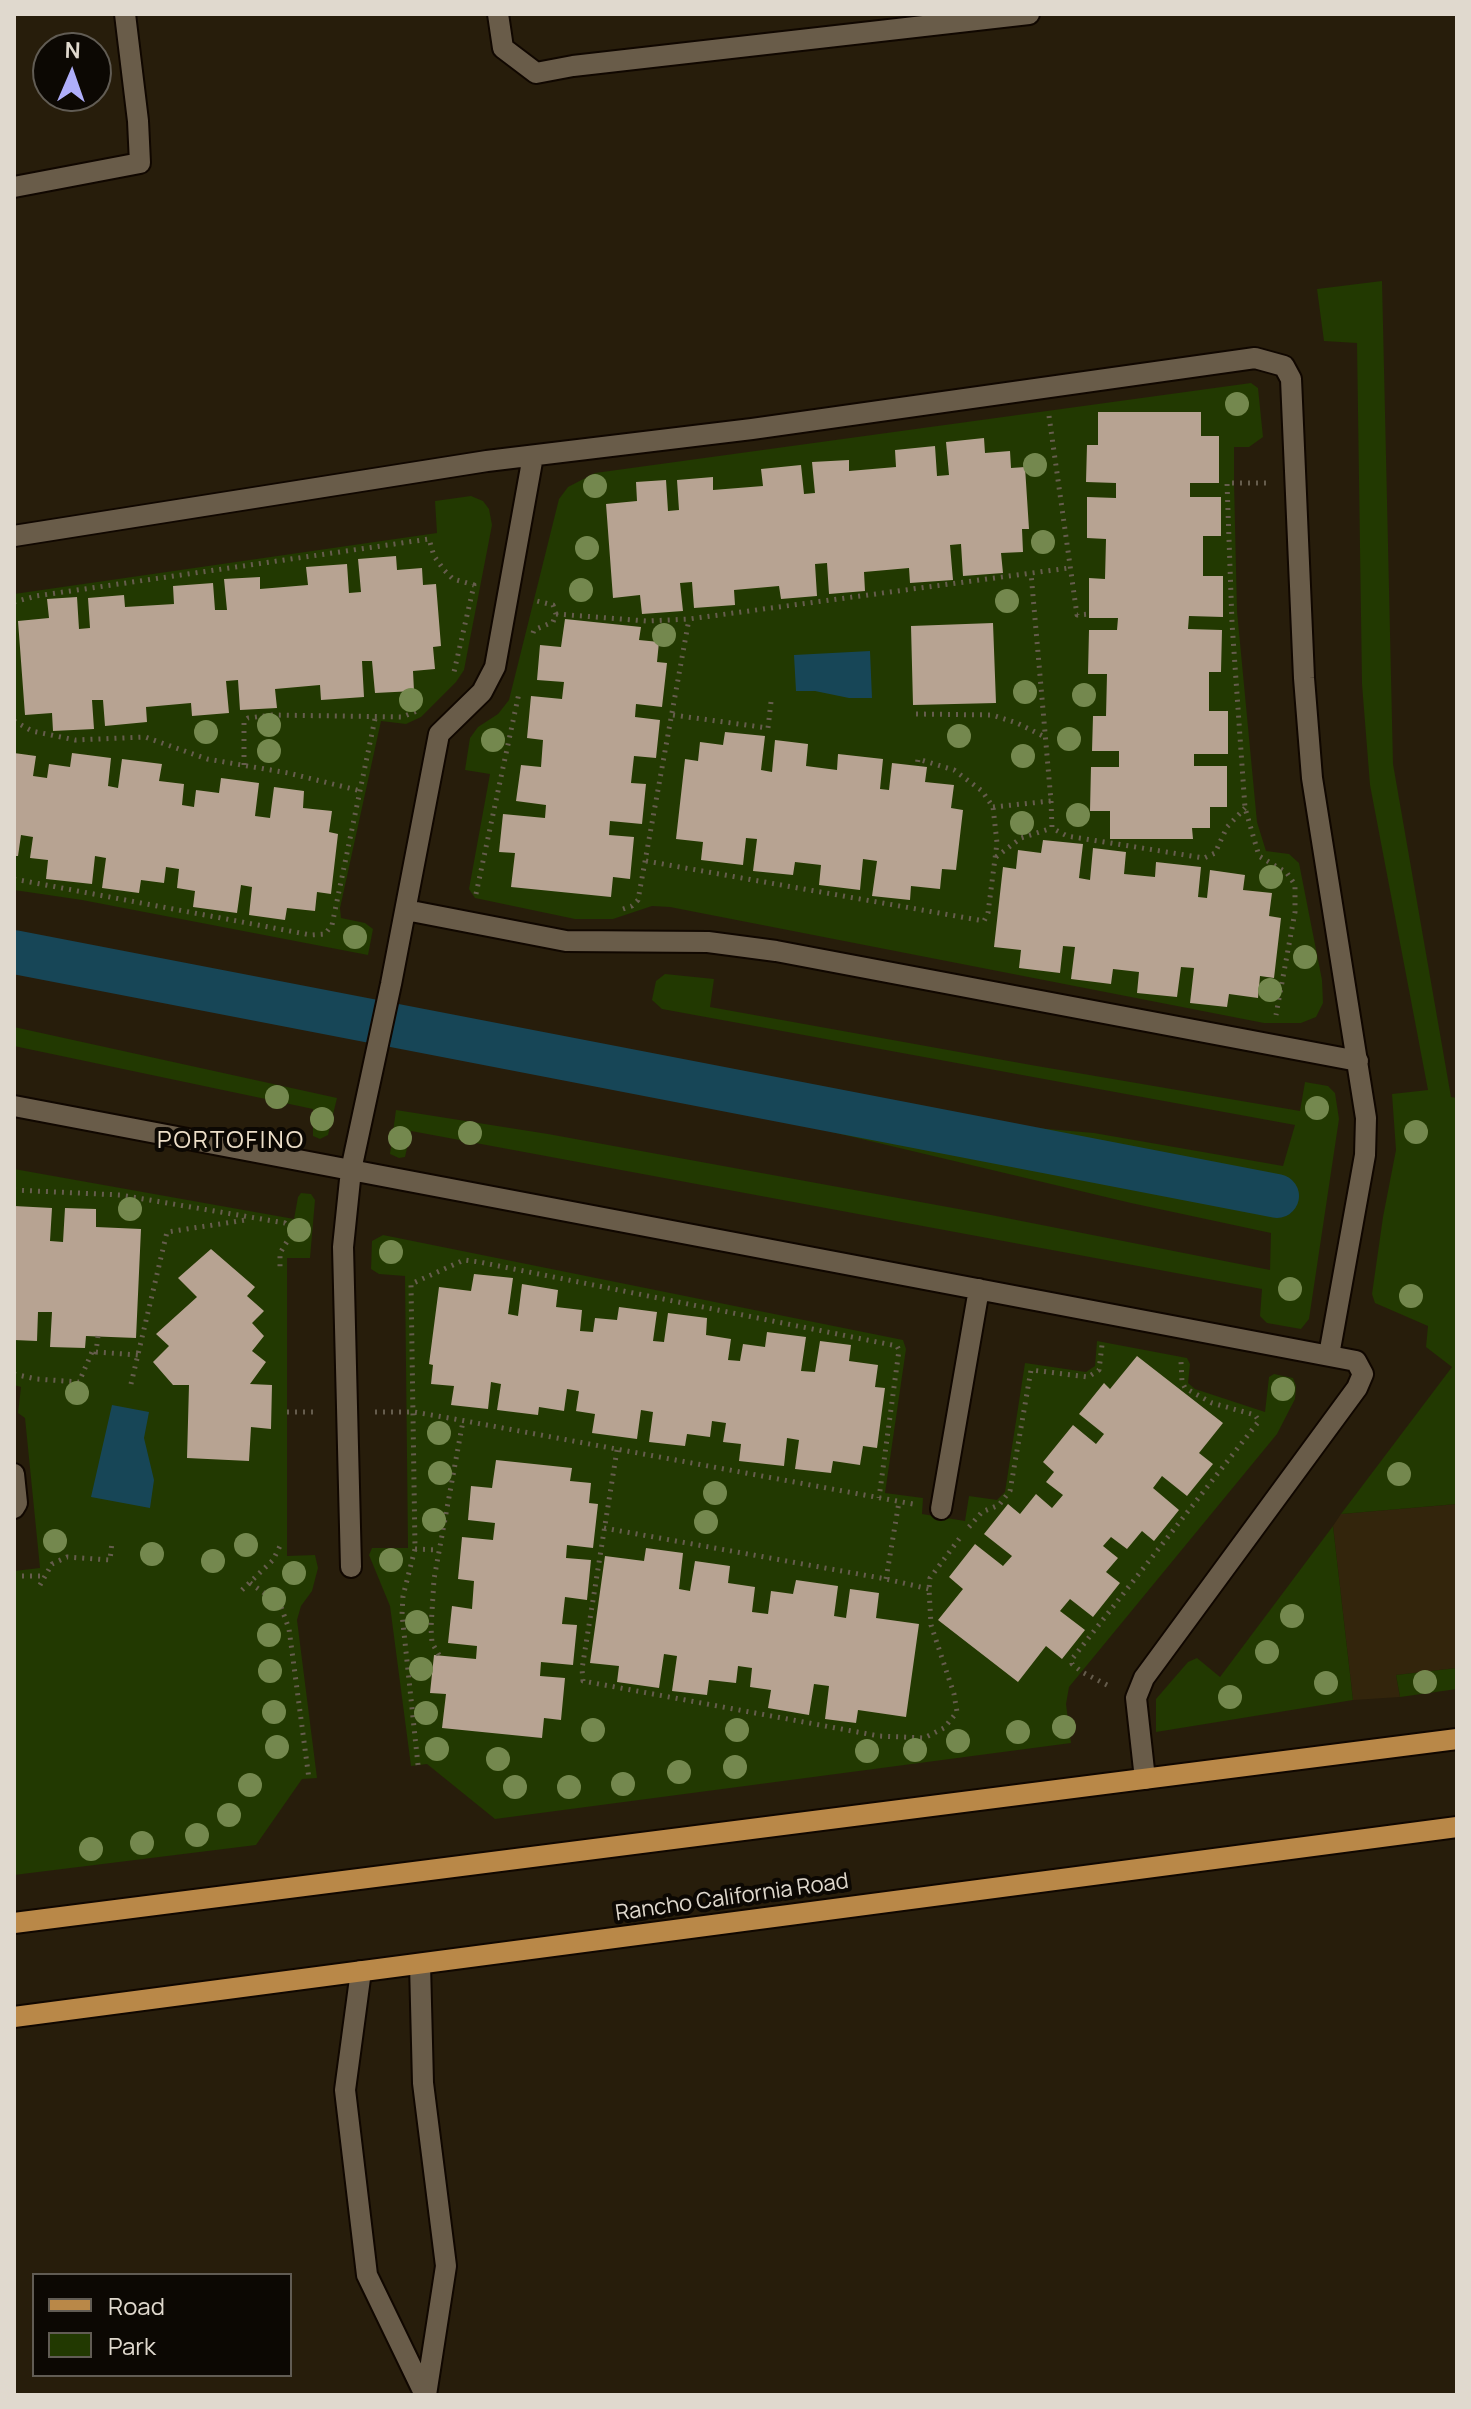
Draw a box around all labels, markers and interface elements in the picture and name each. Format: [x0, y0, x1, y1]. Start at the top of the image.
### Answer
north arrow [32, 32, 112, 112]
text: N [64, 35, 81, 65]
district label: PORTOFINO [157, 1127, 305, 1155]
street label: Rancho California Road [614, 1869, 850, 1927]
legend [32, 2273, 292, 2377]
text: Road [108, 2289, 165, 2322]
text: Park [108, 2329, 156, 2362]

